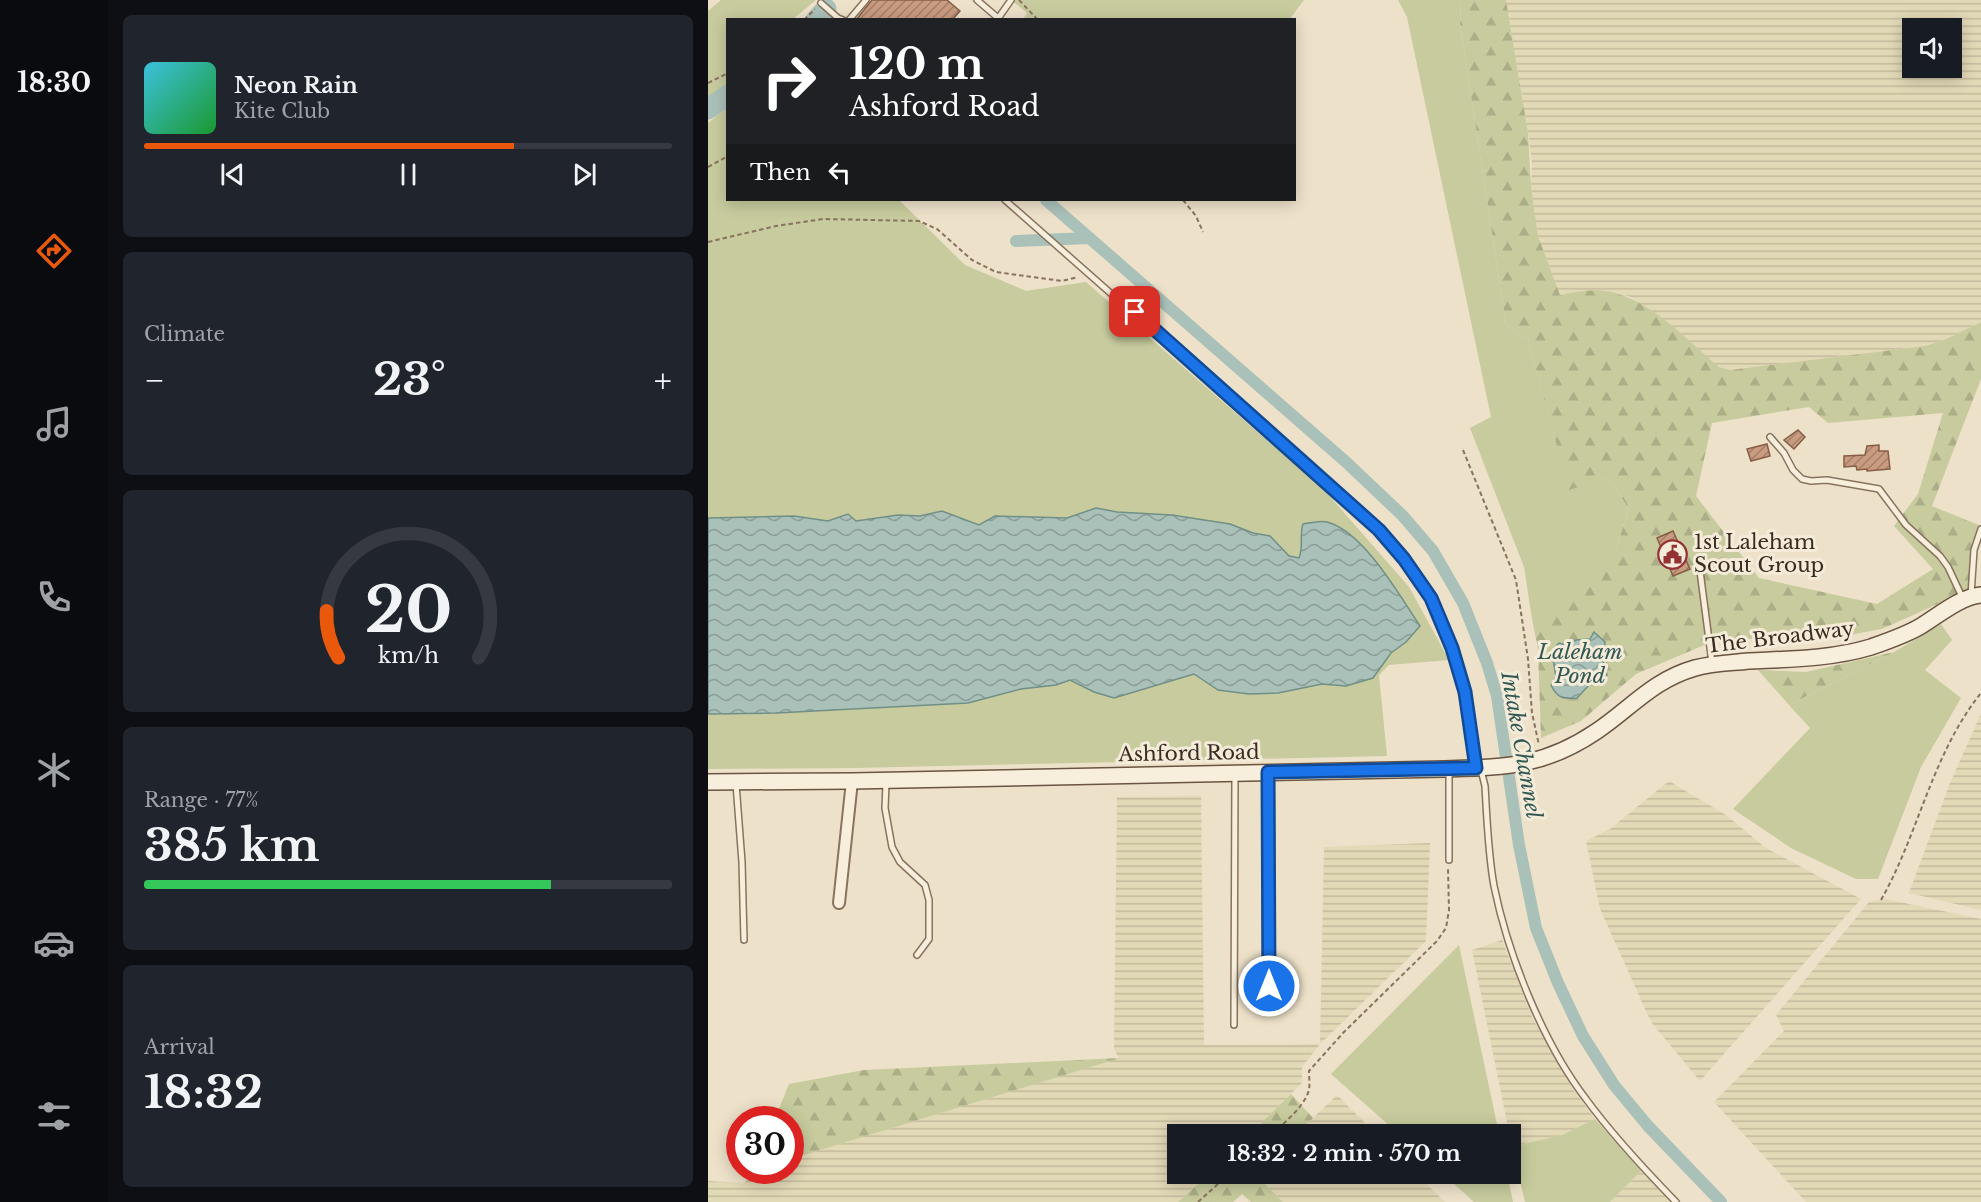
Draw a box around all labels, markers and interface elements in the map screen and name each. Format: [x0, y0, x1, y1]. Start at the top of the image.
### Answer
map controls [1902, 18, 1962, 78]
button: sound [1902, 18, 1962, 78]
text: 120 m [849, 38, 984, 90]
icon: right [750, 42, 828, 120]
text: 18:30 [17, 66, 91, 99]
text: Neon Rain [234, 72, 358, 99]
text: Ashford Road [849, 90, 1040, 123]
text: Kite Club [234, 99, 330, 123]
icon: left [823, 156, 856, 189]
icon: previous [216, 158, 249, 191]
icon: pause [392, 158, 425, 191]
icon: next [568, 158, 601, 191]
text: Then [750, 159, 811, 186]
icon: directions [33, 230, 75, 272]
pin [1109, 286, 1160, 337]
icon: arrive [1118, 295, 1151, 328]
text: Climate [144, 322, 225, 346]
text: 23° [373, 351, 446, 407]
text: − [144, 360, 165, 401]
text: + [654, 360, 672, 401]
icon: music [33, 403, 75, 445]
place label: 1st Laleham Scout Group [1694, 530, 1824, 577]
public building icon: 1st Laleham Scout Group [1657, 538, 1689, 570]
text: 20 [364, 571, 452, 649]
icon: phone [33, 576, 75, 618]
street label: The Broadway [1704, 616, 1856, 658]
water label: Laleham Pond [1536, 639, 1623, 689]
text: km/h [378, 642, 439, 669]
water label: Intake Channel [1495, 668, 1547, 821]
street label: Ashford Road [1117, 740, 1260, 766]
icon: climate [33, 749, 75, 791]
text: Range · 77% [144, 788, 259, 812]
text: 385 km [144, 817, 320, 873]
icon: car [33, 922, 75, 964]
position arrow [1237, 954, 1301, 1018]
text: Arrival [144, 1035, 215, 1059]
text: 18:32 [144, 1064, 263, 1120]
icon: filters [33, 1095, 75, 1137]
speed limit sign: 30 [726, 1106, 804, 1184]
text: 18:32 · 2 min · 570 m [1227, 1140, 1461, 1167]

